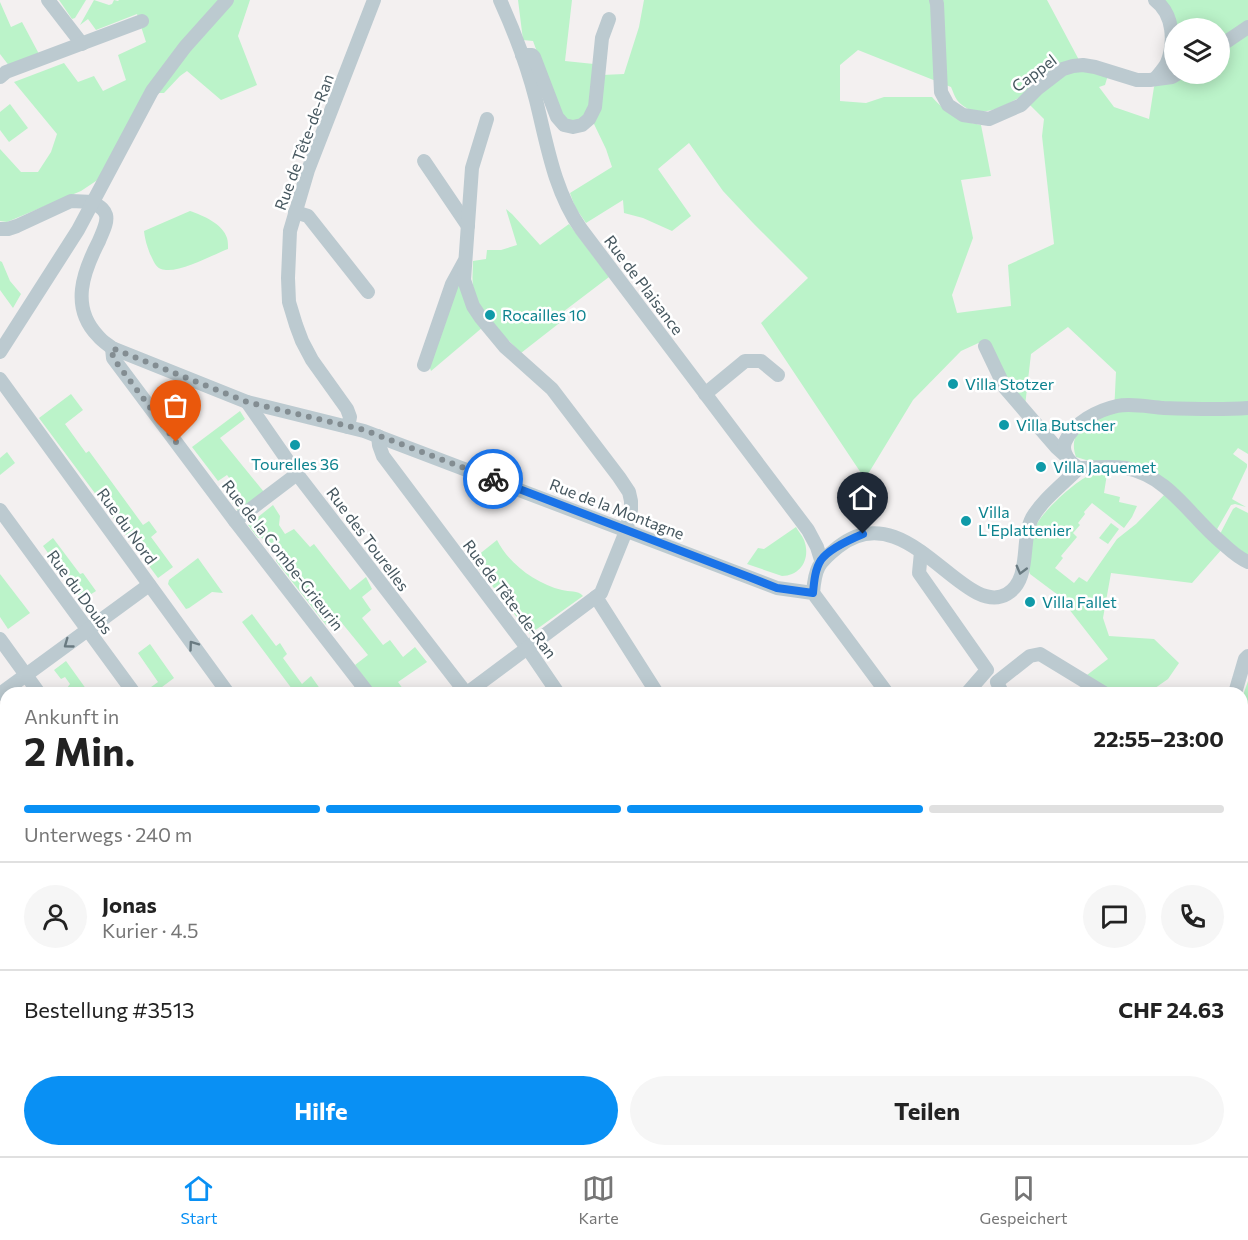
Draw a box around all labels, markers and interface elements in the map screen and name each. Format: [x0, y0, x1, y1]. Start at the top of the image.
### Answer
map controls [1164, 18, 1230, 84]
button: layers [1164, 18, 1230, 84]
street label: Cappel [1008, 50, 1060, 95]
street label: Rue de Tête-de-Ran [270, 71, 337, 212]
street label: Rue de Plaisance [601, 231, 688, 338]
place label: Rocailles 10 [502, 305, 586, 324]
marker: Rocailles 10 [483, 308, 497, 322]
place label: Villa Stotzer [965, 374, 1055, 393]
marker: Villa Stotzer [946, 377, 960, 391]
pin [150, 380, 201, 442]
icon: bag [159, 389, 192, 422]
place label: Villa Butscher [1016, 415, 1116, 434]
marker: Villa Butscher [997, 418, 1011, 432]
marker: Tourelles 36 [288, 438, 302, 452]
courier [463, 449, 523, 509]
place label: Tourelles 36 [251, 454, 339, 473]
place label: Villa Jaquemet [1053, 457, 1157, 476]
marker: Villa Jaquemet [1034, 460, 1048, 474]
icon: bike [477, 463, 510, 496]
pin [837, 472, 888, 534]
street label: Rue de la Montagne [547, 474, 687, 543]
street label: Rue de la Combe-Grieurin [219, 476, 348, 634]
icon: home [846, 481, 879, 514]
street label: Rue des Tourelles [323, 483, 414, 594]
street label: Rue du Nord [93, 484, 161, 567]
place label: Villa L'Eplattenier [978, 502, 1072, 539]
marker: Villa L'Eplattenier [959, 514, 973, 528]
street label: Rue de Tête-de-Ran [460, 536, 561, 662]
street label: Rue du Doubs [44, 546, 117, 637]
one-way arrow [1016, 564, 1028, 575]
place label: Villa Fallet [1042, 592, 1117, 611]
marker: Villa Fallet [1023, 595, 1037, 609]
one-way arrow [64, 637, 75, 648]
one-way arrow [189, 640, 200, 651]
text: Ankunft in [24, 704, 119, 728]
text: 22:55–23:00 [1094, 725, 1224, 752]
text: 2 Min. [24, 726, 135, 774]
text: Unterwegs · 240 m [24, 822, 192, 846]
button: person [24, 885, 87, 948]
button: chat [1083, 885, 1146, 948]
button: phone [1161, 885, 1224, 948]
text: Jonas [102, 891, 157, 918]
text: Kurier · 4.5 [102, 918, 198, 942]
text: Bestellung #3513 [24, 996, 195, 1023]
text: CHF 24.63 [1118, 996, 1224, 1023]
button: Hilfe [24, 1076, 618, 1145]
button: Teilen [630, 1076, 1224, 1145]
tab: Start [180, 1172, 218, 1227]
tab: Karte [578, 1172, 619, 1227]
tab: Gespeichert [980, 1172, 1068, 1227]

